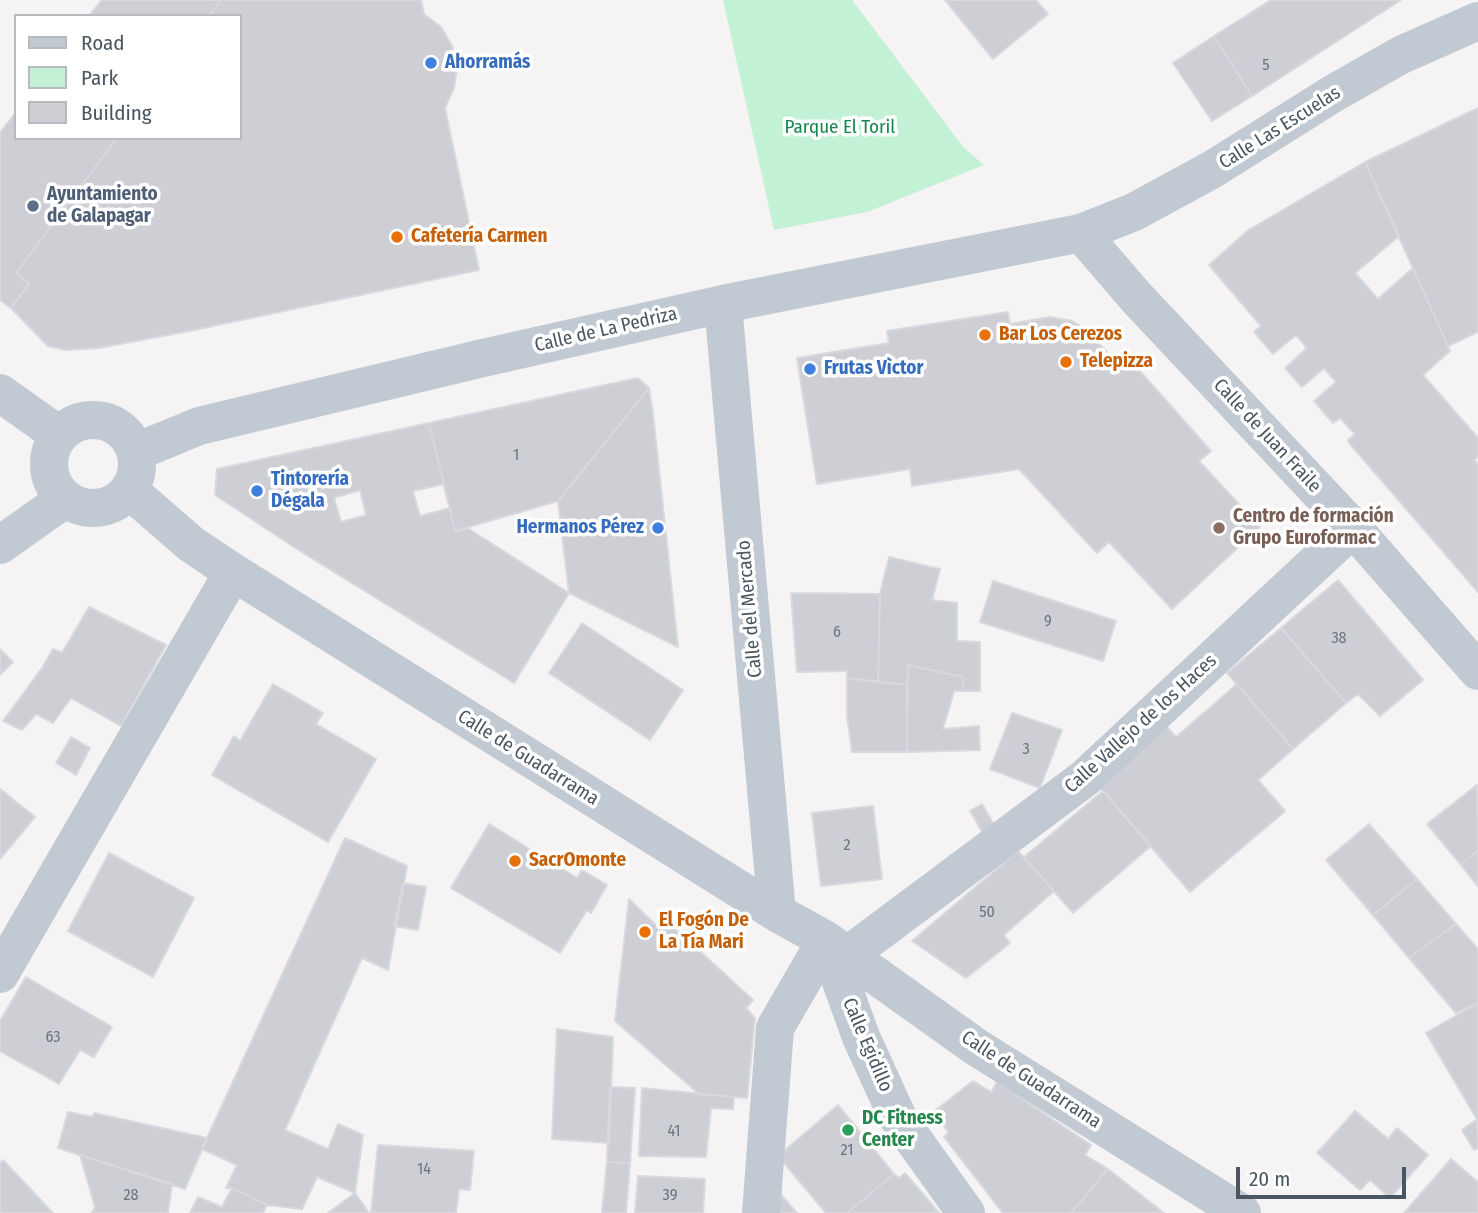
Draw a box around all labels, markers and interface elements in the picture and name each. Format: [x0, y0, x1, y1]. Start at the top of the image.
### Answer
legend [14, 14, 242, 140]
text: Road [81, 30, 125, 56]
place label: Ahorramás [445, 52, 530, 74]
marker: Ahorramás [423, 55, 439, 71]
house number: 5 [1262, 56, 1270, 76]
text: Park [81, 65, 118, 91]
street label: Calle Las Escuelas [1215, 82, 1345, 174]
text: Building [81, 100, 152, 126]
park label: Parque El Toril [785, 117, 895, 139]
place label: Ayuntamiento de Galapagar [47, 184, 158, 228]
marker: Ayuntamiento de Galapagar [25, 198, 41, 214]
place label: Cafetería Carmen [411, 226, 547, 248]
marker: Cafetería Carmen [389, 229, 405, 245]
street label: Calle de La Pedriza [533, 303, 679, 357]
place label: Bar Los Cerezos [999, 324, 1122, 346]
marker: Bar Los Cerezos [977, 327, 993, 343]
place label: Telepizza [1080, 351, 1153, 373]
marker: Telepizza [1058, 354, 1074, 370]
place label: Frutas Vìctor [824, 358, 923, 380]
marker: Frutas Vìctor [802, 361, 818, 377]
street label: Calle de Juan Fraile [1208, 374, 1326, 498]
house number: 1 [513, 446, 519, 466]
place label: Tintorería Dégala [271, 469, 349, 513]
marker: Tintorería Dégala [249, 483, 265, 499]
place label: Centro de formación Grupo Euroformac [1233, 506, 1394, 550]
place label: Hermanos Pérez [516, 517, 644, 539]
marker: Hermanos Pérez [650, 520, 666, 536]
marker: Centro de formación Grupo Euroformac [1211, 520, 1227, 536]
street label: Calle del Mercado [733, 539, 767, 679]
house number: 9 [1044, 612, 1052, 632]
house number: 6 [833, 623, 841, 643]
house number: 38 [1331, 629, 1347, 649]
street label: Calle Vallejo de los Haces [1060, 650, 1222, 798]
street label: Calle de Guadarrama [453, 705, 603, 811]
house number: 3 [1022, 740, 1030, 760]
house number: 2 [843, 836, 851, 856]
place label: SacrOmonte [529, 850, 626, 872]
marker: SacrOmonte [507, 853, 523, 869]
house number: 50 [979, 903, 995, 923]
place label: El Fogón De La Tía Mari [659, 910, 749, 954]
marker: El Fogón De La Tía Mari [637, 924, 653, 940]
street label: Calle Egidillo [837, 995, 897, 1095]
street label: Calle de Guadarrama [957, 1026, 1105, 1134]
house number: 63 [45, 1028, 61, 1048]
place label: DC Fitness Center [862, 1108, 943, 1152]
house number: 41 [667, 1122, 681, 1142]
marker: DC Fitness Center [840, 1122, 856, 1138]
house number: 21 [841, 1141, 853, 1161]
scale bar [1240, 1154, 1410, 1198]
house number: 14 [417, 1160, 431, 1180]
text: 20 m [1249, 1166, 1290, 1192]
house number: 28 [123, 1186, 139, 1206]
house number: 39 [663, 1186, 677, 1206]

